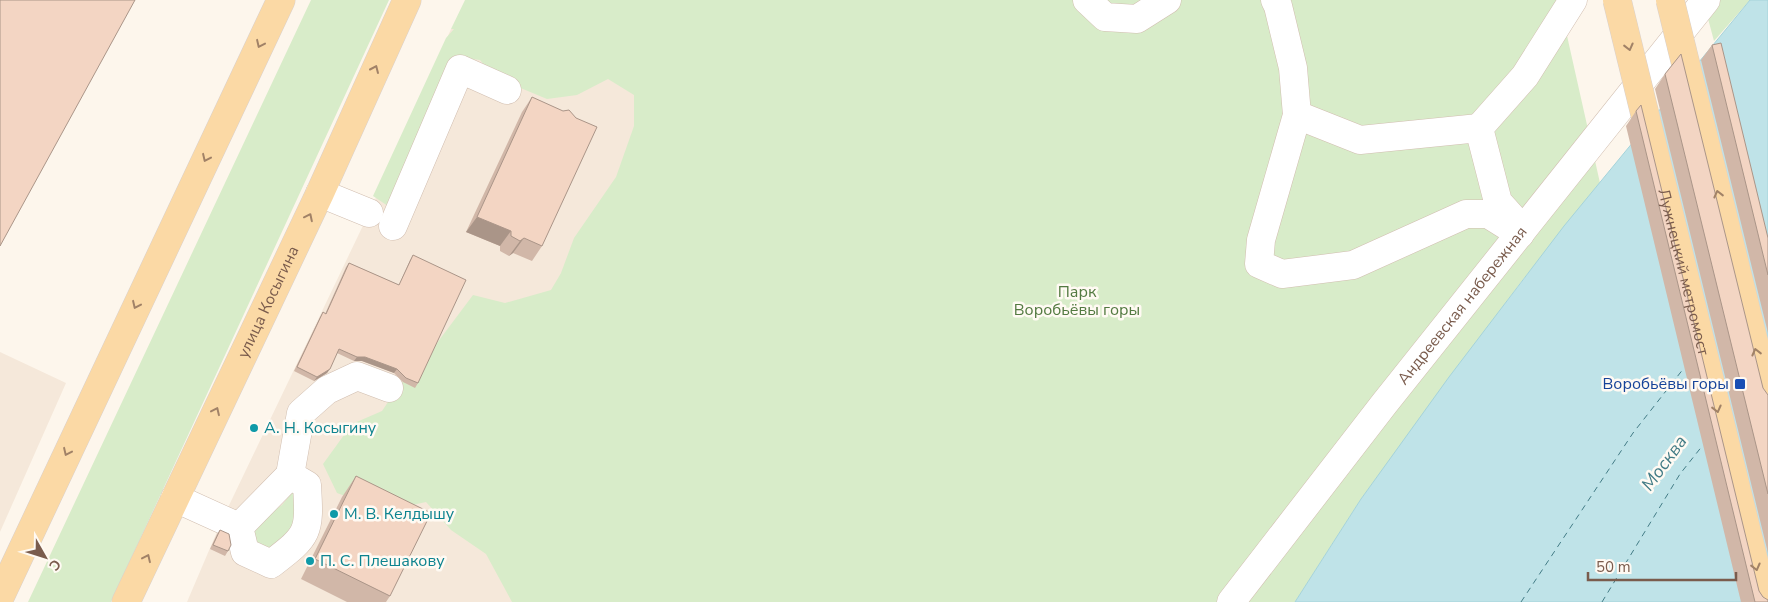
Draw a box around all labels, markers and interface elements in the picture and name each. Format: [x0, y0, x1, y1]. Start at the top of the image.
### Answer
one-way arrow [256, 39, 267, 48]
one-way arrow [1623, 43, 1634, 52]
one-way arrow [369, 65, 380, 74]
one-way arrow [202, 153, 212, 162]
street label: Лужнецкий метромост [1652, 186, 1715, 359]
one-way arrow [1713, 189, 1724, 198]
one-way arrow [303, 213, 313, 222]
street label: Андреевская набережная [1392, 222, 1532, 389]
street label: улица Косыгина [232, 242, 304, 362]
park label: Парк Воробьёвы горы [1014, 281, 1140, 321]
one-way arrow [132, 300, 143, 309]
one-way arrow [1751, 347, 1762, 356]
place label: Воробьёвы горы [1603, 373, 1729, 395]
marker: Воробьёвы горы [1733, 377, 1747, 391]
one-way arrow [1711, 405, 1722, 414]
one-way arrow [210, 407, 221, 416]
place label: А. Н. Косыгину [264, 417, 377, 439]
marker: А. Н. Косыгину [248, 422, 260, 434]
water label: Москва [1636, 430, 1692, 496]
one-way arrow [63, 447, 73, 456]
place label: М. В. Келдышу [344, 503, 455, 525]
marker: М. В. Келдышу [328, 508, 340, 520]
north arrow [20, 532, 70, 582]
place label: П. С. Плешакову [320, 550, 445, 572]
scale bar [1588, 550, 1736, 582]
one-way arrow [140, 554, 151, 563]
text: С [44, 555, 65, 575]
marker: П. С. Плешакову [304, 555, 316, 567]
text: 50 m [1596, 557, 1631, 577]
one-way arrow [1750, 563, 1761, 572]

